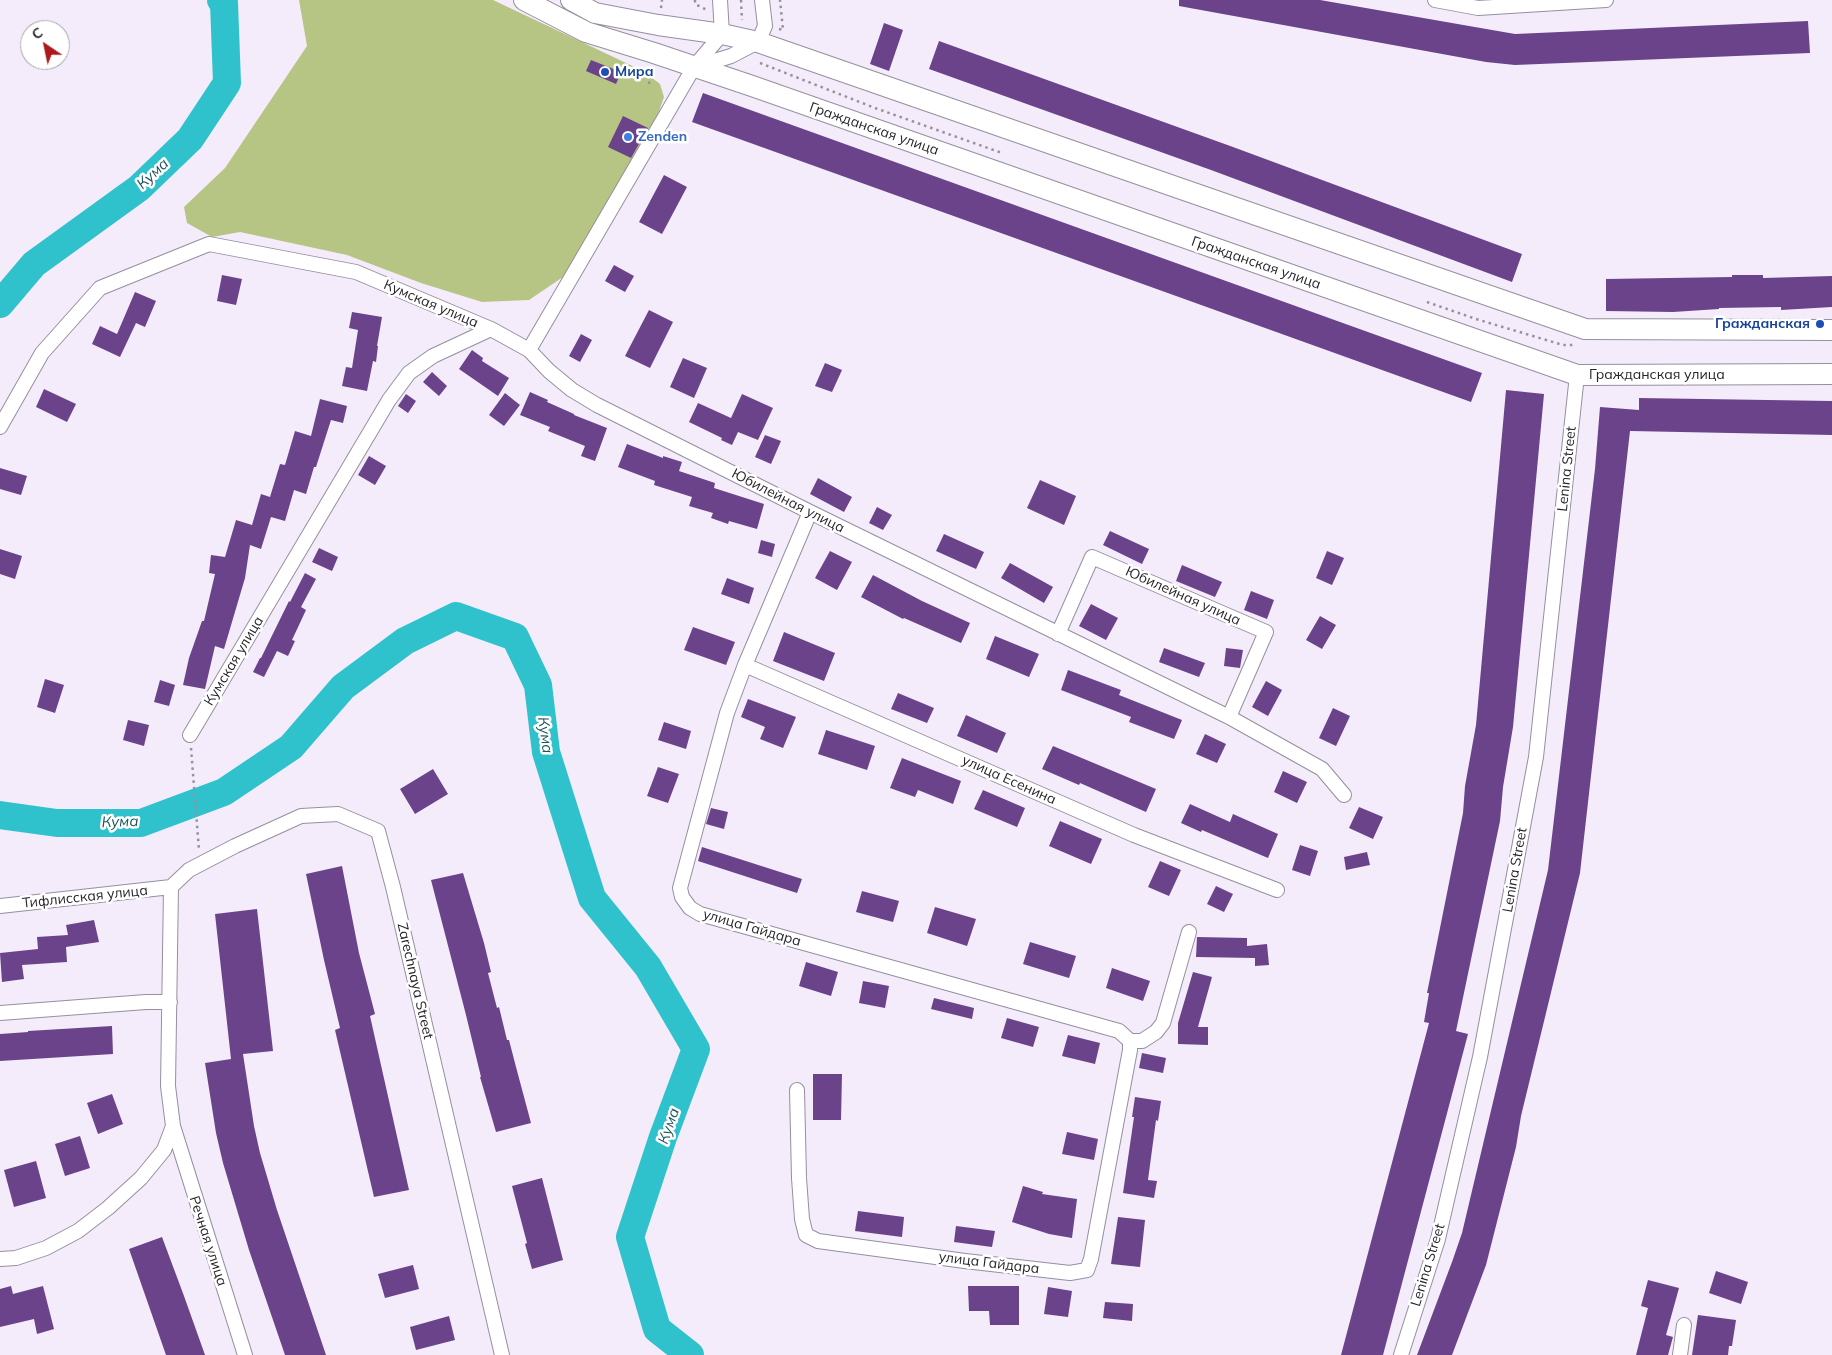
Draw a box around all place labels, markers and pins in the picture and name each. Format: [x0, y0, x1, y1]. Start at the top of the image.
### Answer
place label: Мира [615, 64, 654, 80]
marker: Мира [599, 66, 611, 78]
place label: Zenden [638, 129, 687, 145]
marker: Zenden [622, 131, 634, 143]
place label: Гражданская [1715, 316, 1810, 332]
marker: Гражданская [1814, 318, 1826, 330]

